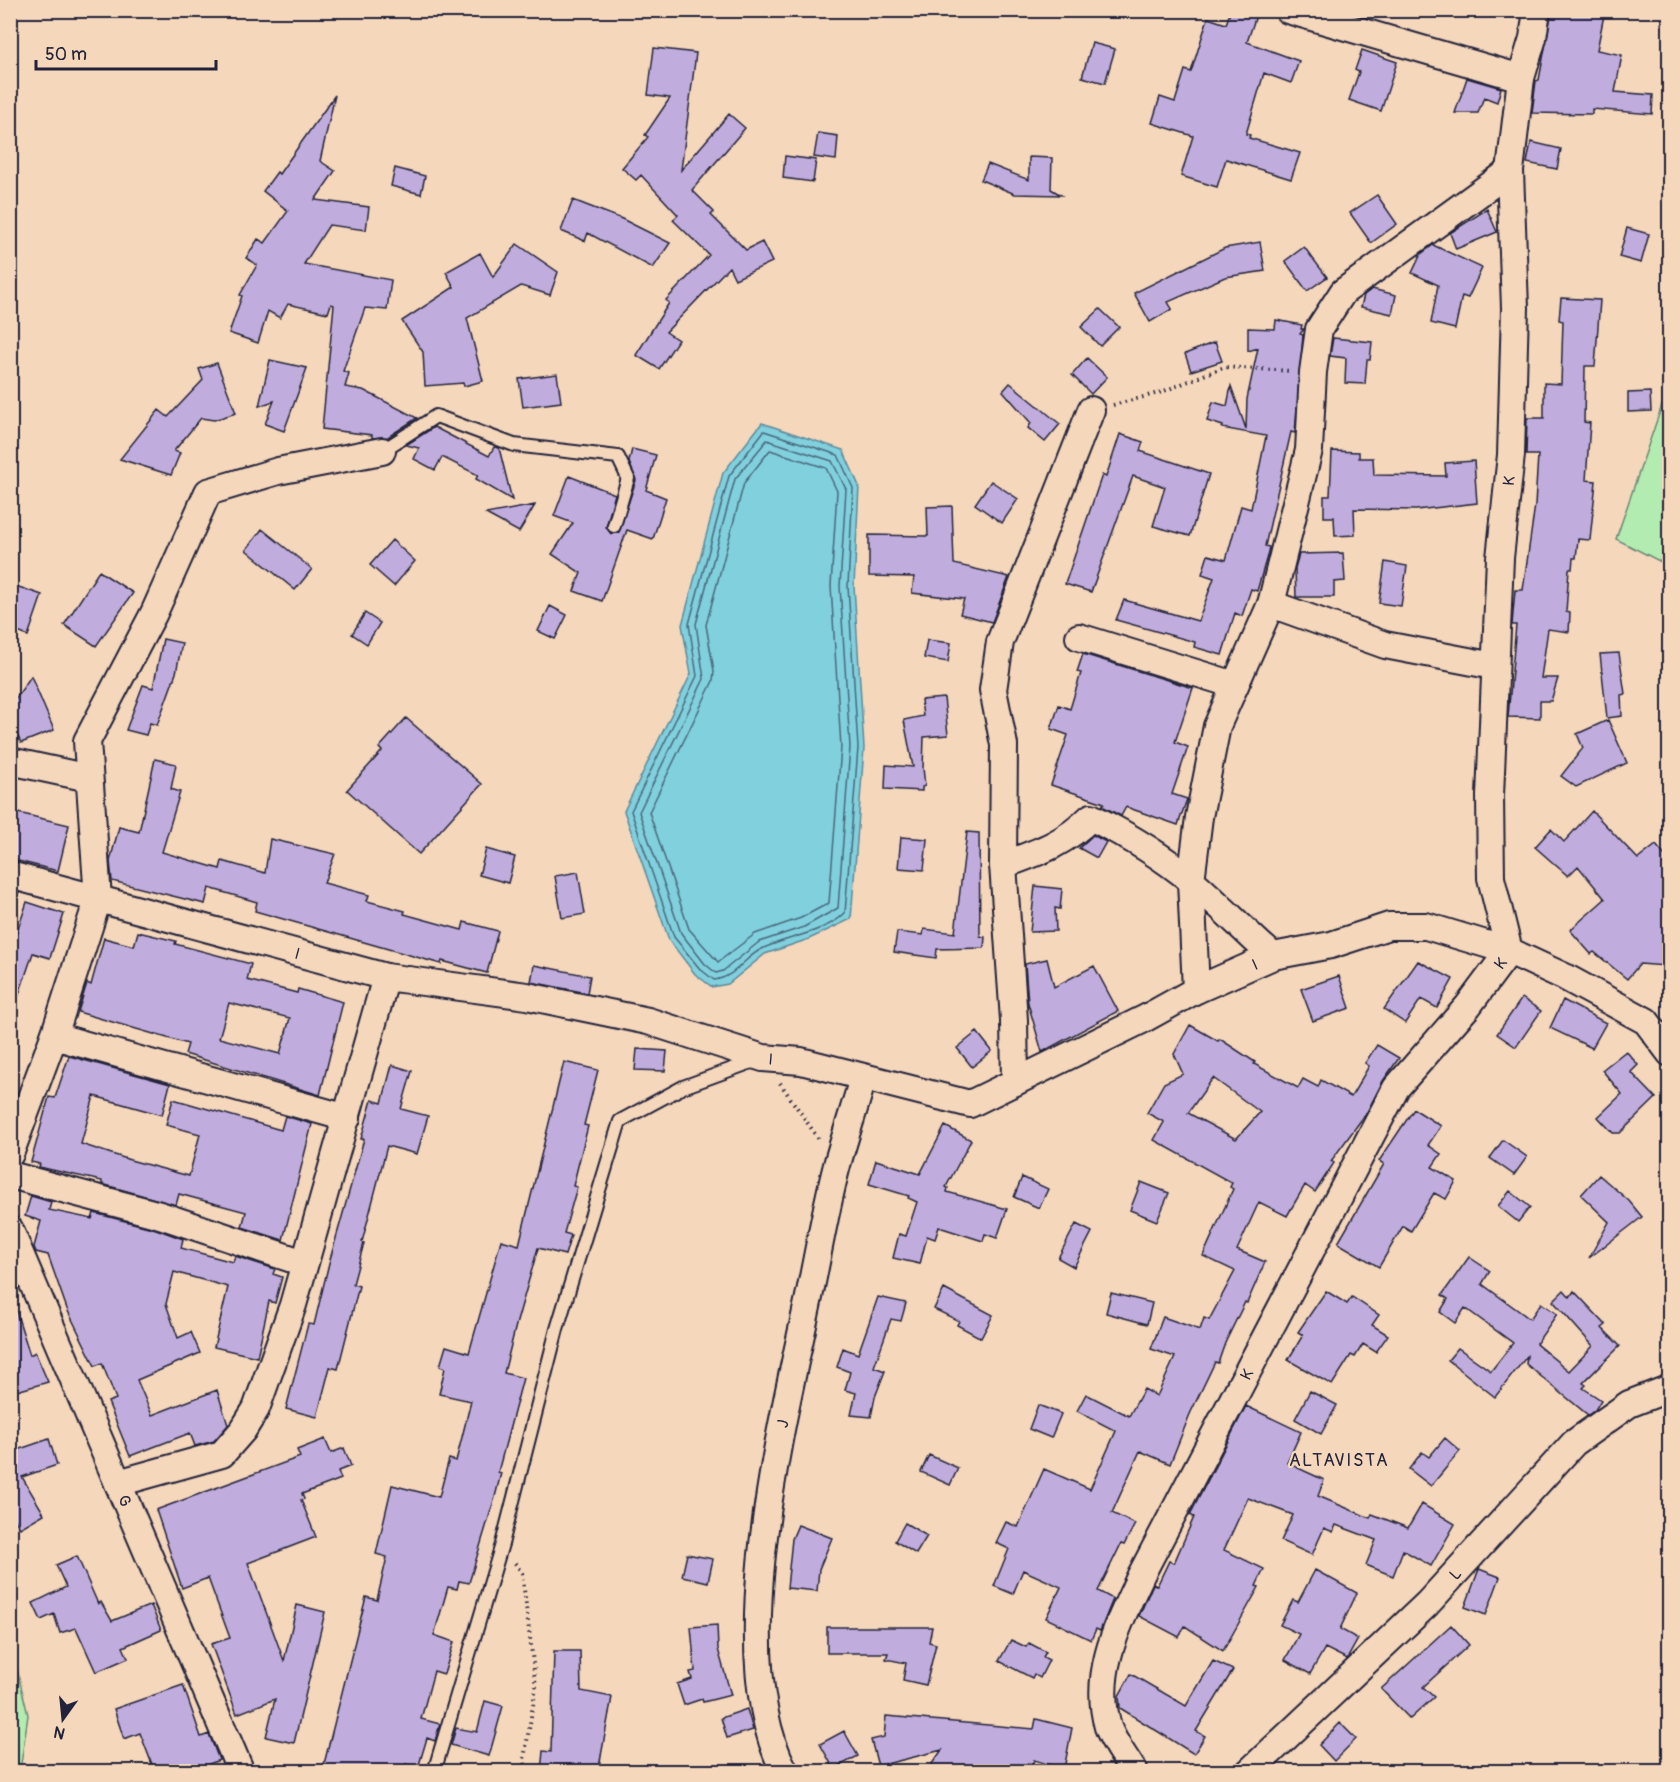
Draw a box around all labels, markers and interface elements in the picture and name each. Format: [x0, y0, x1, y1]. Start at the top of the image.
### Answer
scale bar [36, 33, 216, 71]
text: 50 m [45, 43, 87, 66]
street label: K [1499, 475, 1520, 487]
street label: I [293, 944, 302, 964]
street label: K [1490, 953, 1512, 973]
street label: I [1249, 955, 1261, 975]
street label: I [768, 1049, 774, 1070]
street label: K [1236, 1366, 1258, 1384]
street label: J [773, 1418, 794, 1430]
district label: ALTAVISTA [1289, 1449, 1389, 1472]
street label: G [113, 1492, 136, 1510]
street label: L [1445, 1564, 1466, 1584]
north arrow [33, 1689, 93, 1749]
text: N [51, 1721, 67, 1744]

